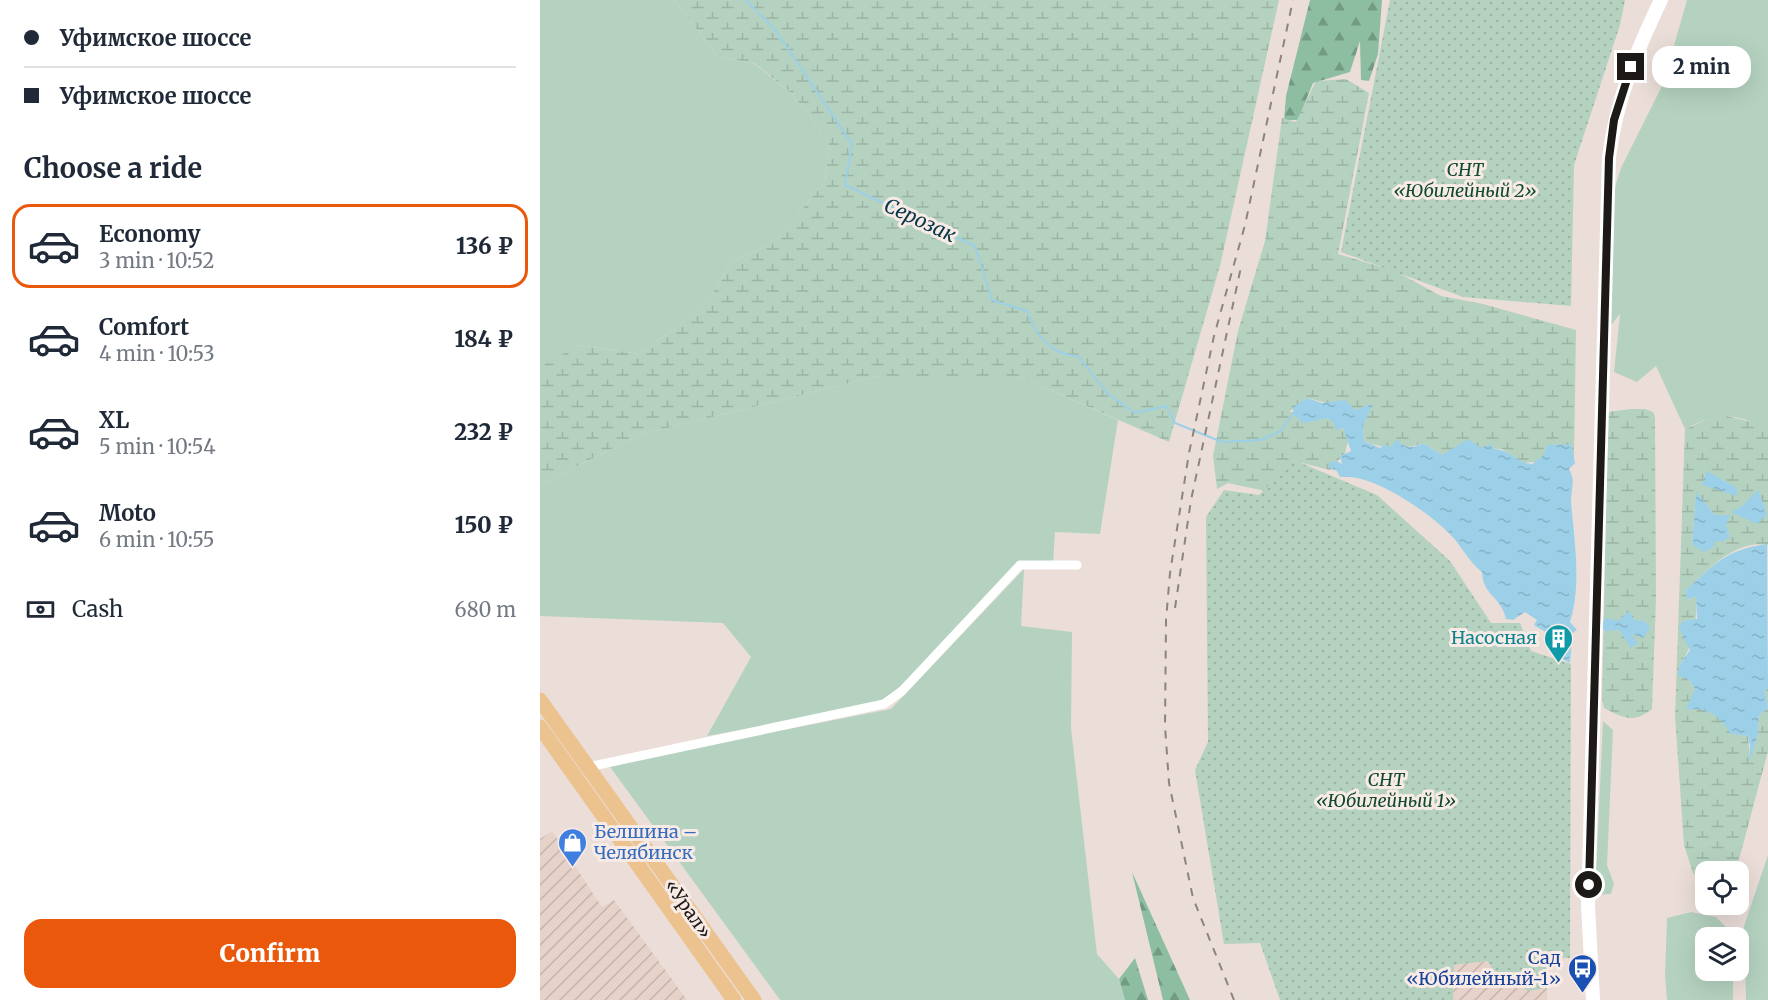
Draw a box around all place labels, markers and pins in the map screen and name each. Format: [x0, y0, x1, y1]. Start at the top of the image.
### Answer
building icon: Насосная [1542, 622, 1574, 664]
place label: Насосная [1451, 626, 1537, 649]
place label: Белшина – Челябинск [594, 820, 697, 864]
shop icon: Белшина – Челябинск [557, 826, 589, 868]
place label: Сад «Юбилейный-1» [1406, 946, 1561, 990]
bus stop icon: Сад «Юбилейный-1» [1566, 952, 1598, 994]

